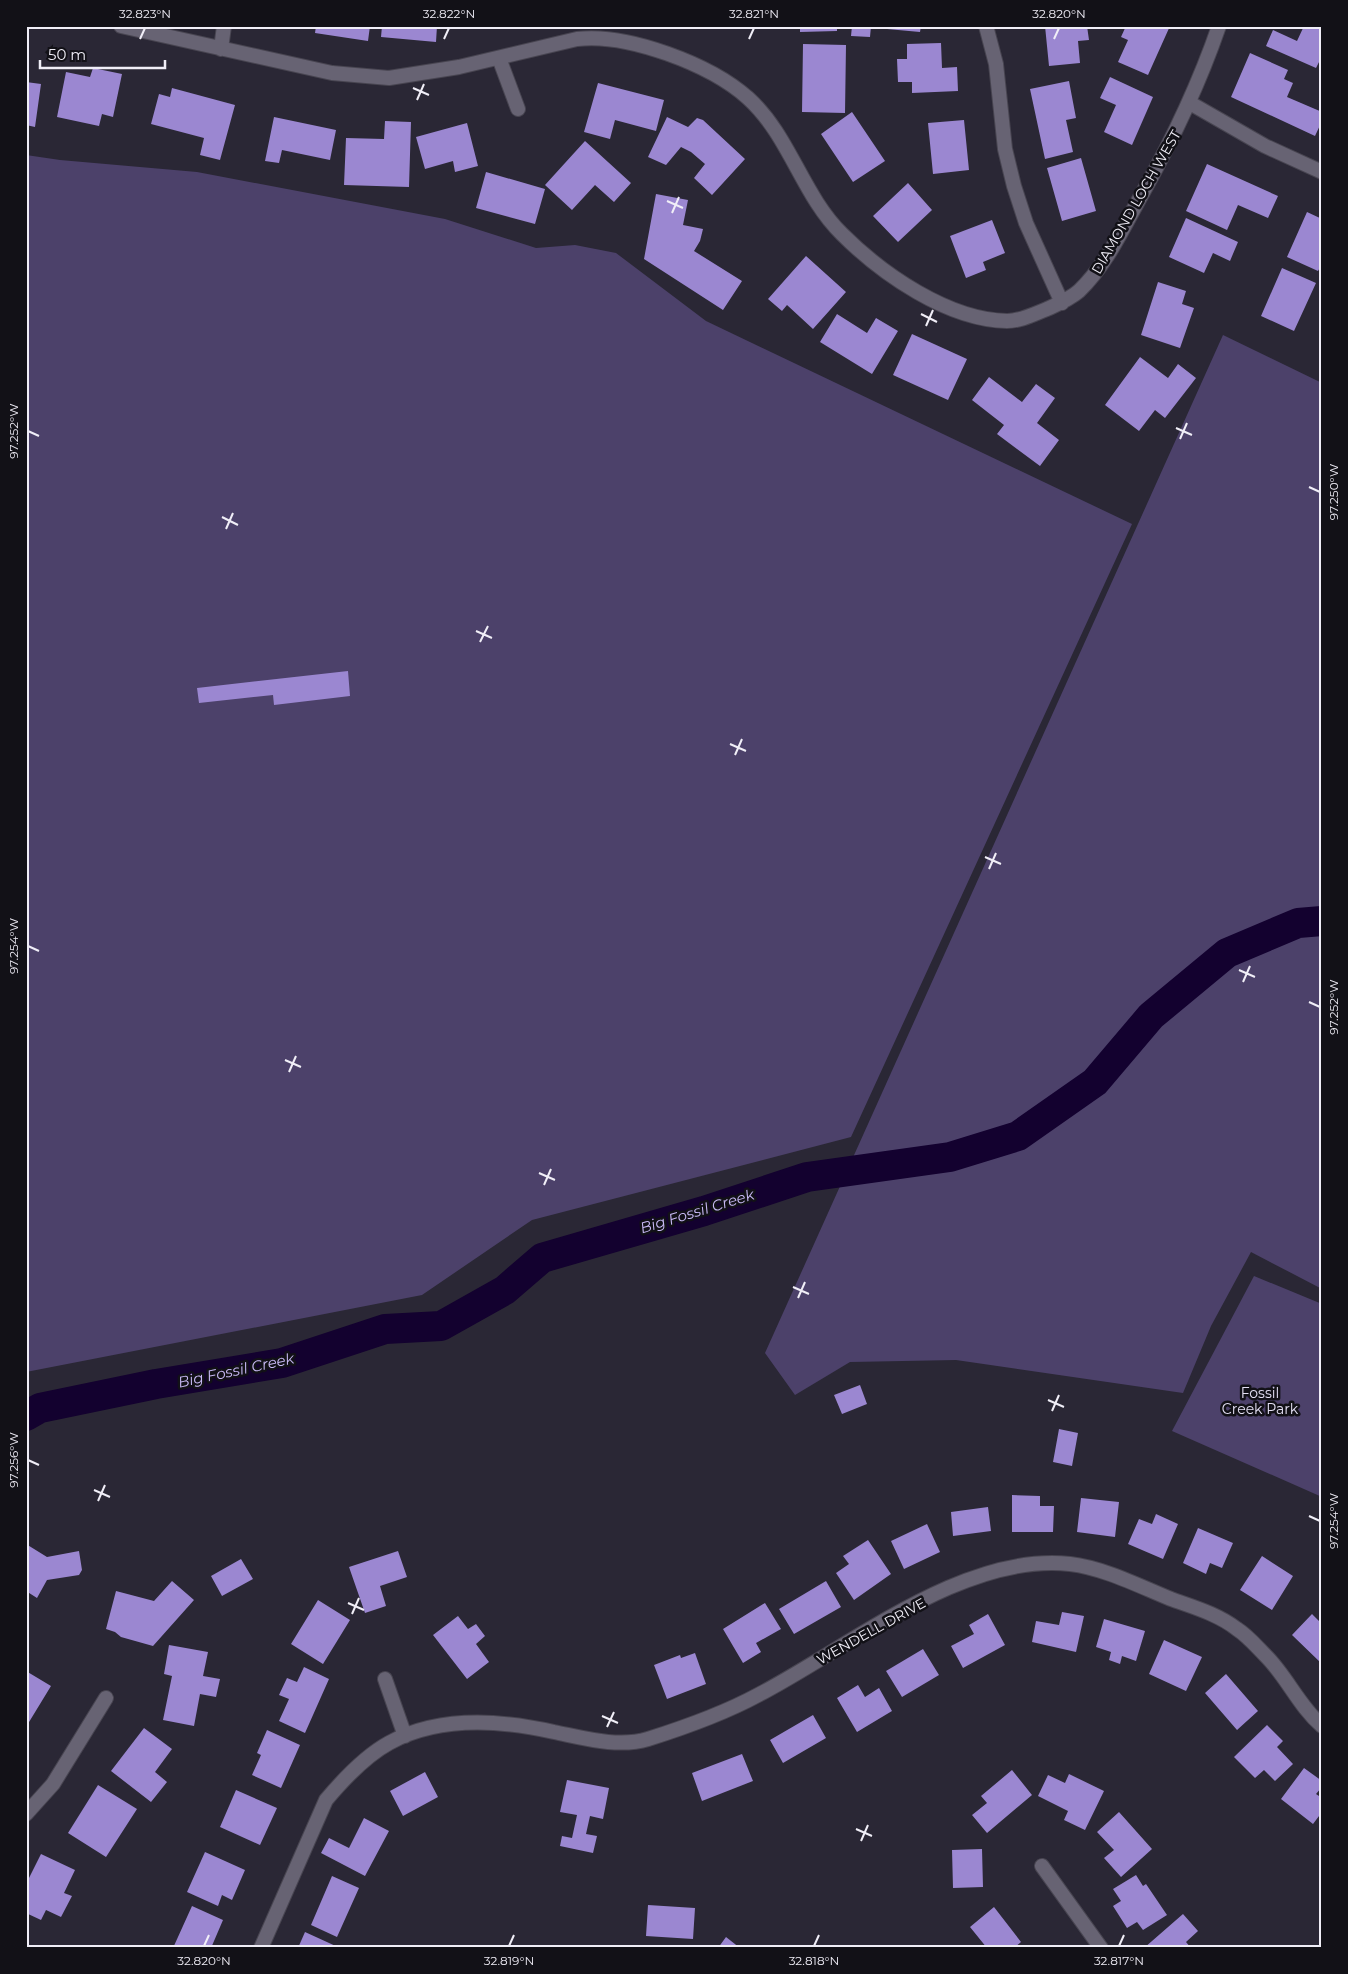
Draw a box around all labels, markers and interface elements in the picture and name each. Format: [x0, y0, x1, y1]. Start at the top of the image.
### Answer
text: 32.823°N [119, 6, 171, 21]
text: 32.822°N [423, 6, 475, 21]
text: 32.821°N [729, 6, 779, 21]
text: 32.820°N [1032, 6, 1086, 21]
scale bar [40, 38, 165, 70]
text: 50 m [48, 45, 86, 64]
street label: DIAMOND LOCH WEST [1087, 127, 1185, 277]
text: 97.252°W [6, 403, 21, 459]
text: 97.250°W [1326, 464, 1341, 520]
text: 97.254°W [6, 918, 21, 974]
text: 97.252°W [1326, 979, 1341, 1035]
water label: Big Fossil Creek [638, 1184, 757, 1237]
water label: Big Fossil Creek [176, 1348, 297, 1392]
park label: Fossil Creek Park [1222, 1384, 1299, 1418]
text: 97.256°W [6, 1432, 21, 1488]
text: 97.254°W [1326, 1493, 1341, 1549]
street label: WENDELL DRIVE [813, 1594, 929, 1668]
text: 32.820°N [177, 1953, 231, 1968]
text: 32.819°N [484, 1953, 534, 1968]
text: 32.818°N [789, 1953, 839, 1968]
text: 32.817°N [1094, 1953, 1144, 1968]

